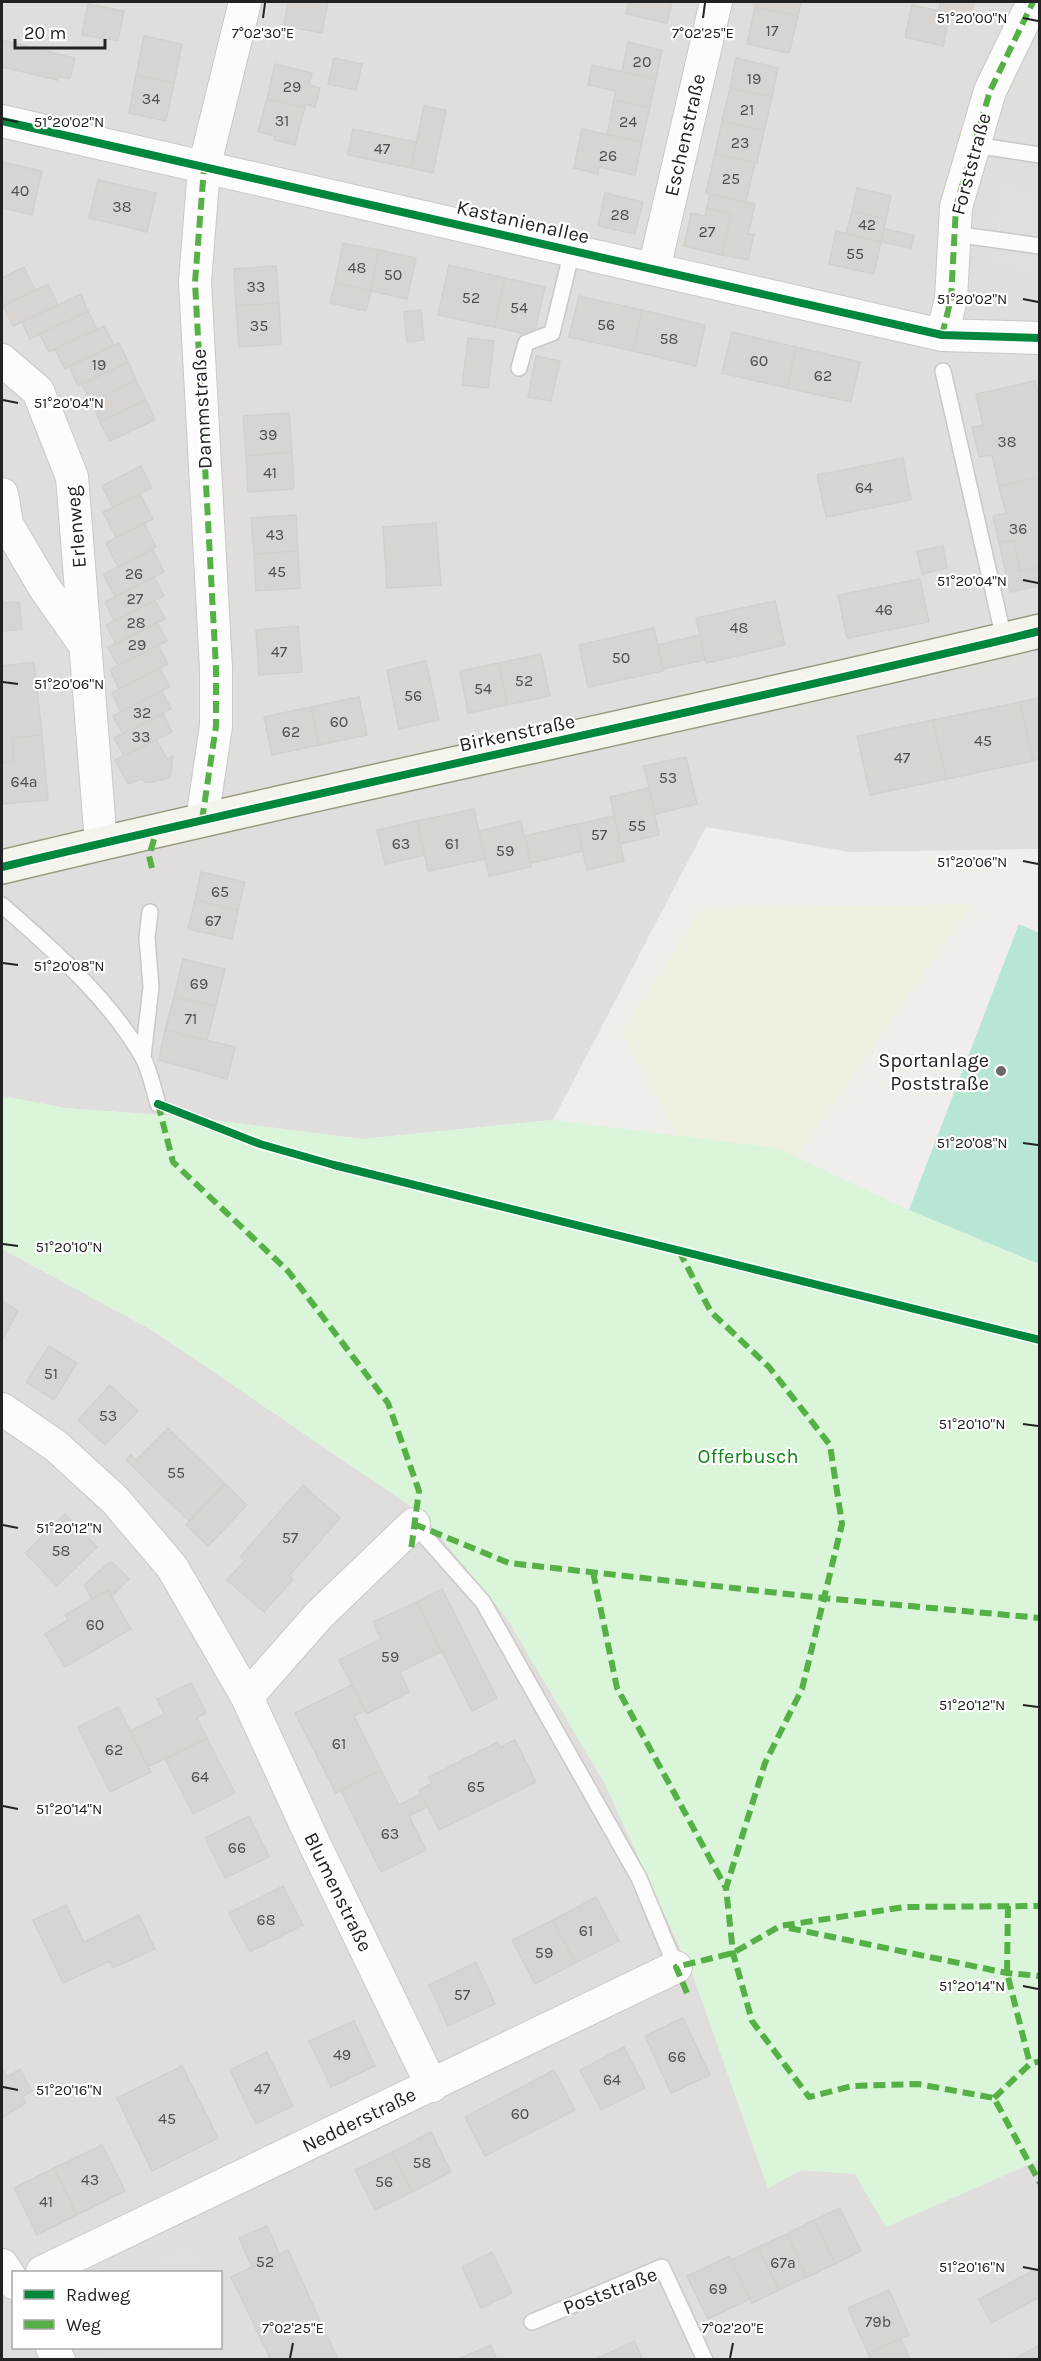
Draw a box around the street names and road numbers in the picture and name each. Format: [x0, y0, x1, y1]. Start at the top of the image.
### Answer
street label: Eschenstraße [660, 71, 710, 199]
street label: Forststraße [946, 110, 996, 218]
street label: Kastanienallee [454, 196, 592, 248]
street label: Dammstraße [187, 348, 217, 470]
street label: Erlenweg [61, 485, 91, 569]
street label: Birkenstraße [457, 709, 577, 757]
street label: Blumenstraße [299, 1829, 377, 1955]
street label: Nedderstraße [298, 2082, 420, 2158]
street label: Poststraße [560, 2263, 660, 2319]

